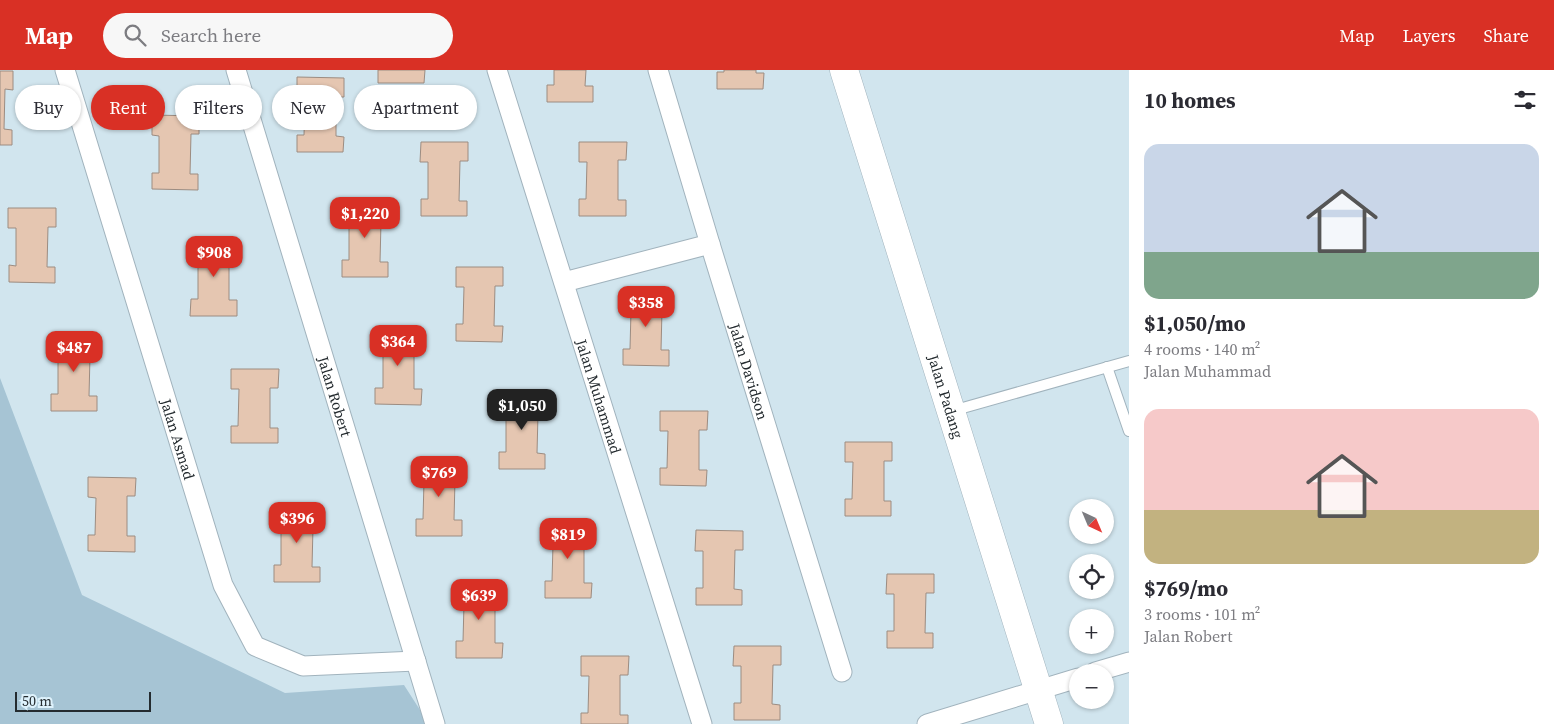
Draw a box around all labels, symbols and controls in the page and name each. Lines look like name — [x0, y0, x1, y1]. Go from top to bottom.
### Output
search box — [103, 13, 453, 58]
text: Map — [25, 19, 73, 52]
icon: search — [121, 21, 149, 49]
text: Search here — [161, 22, 261, 48]
text: Map — [1339, 23, 1374, 48]
text: Layers — [1402, 23, 1455, 48]
text: Share — [1483, 23, 1529, 48]
chip: Buy — [15, 85, 81, 130]
chip: Rent — [91, 85, 165, 130]
chip: Filters — [175, 85, 262, 130]
chip: New — [272, 85, 344, 130]
chip: Apartment — [354, 85, 477, 130]
text: 10 homes — [1144, 86, 1236, 115]
icon: filters — [1511, 86, 1539, 114]
icon: home — [1297, 176, 1387, 266]
pin: $1,220 — [324, 196, 406, 239]
text: $1,220 — [341, 202, 389, 224]
pin: $908 — [184, 236, 244, 278]
text: $908 — [197, 241, 231, 263]
pin: $358 — [616, 286, 676, 328]
text: $358 — [629, 291, 663, 313]
text: $1,050/mo — [1144, 309, 1246, 338]
street label: Jalan Davidson — [724, 320, 774, 422]
pin: $364 — [368, 324, 428, 367]
pin: $487 — [44, 330, 104, 373]
text: $364 — [381, 330, 415, 352]
street label: Jalan Muhammad — [571, 335, 627, 457]
text: $487 — [57, 336, 91, 358]
text: 4 rooms · 140 m² — [1144, 338, 1260, 360]
street label: Jalan Padang — [923, 351, 969, 441]
street label: Jalan Robert — [313, 353, 357, 439]
text: Jalan Muhammad — [1144, 360, 1271, 382]
pin: $1,050 — [481, 388, 563, 431]
text: $1,050 — [498, 394, 546, 416]
street label: Jalan Asmad — [156, 395, 201, 482]
icon: home — [1297, 441, 1387, 531]
pin: $769 — [409, 456, 469, 498]
text: $769 — [422, 461, 456, 483]
north arrow — [1069, 499, 1114, 544]
map controls — [1069, 499, 1114, 709]
pin: $396 — [267, 502, 327, 544]
text: $396 — [280, 507, 314, 529]
pin: $819 — [538, 518, 598, 560]
text: $819 — [551, 523, 585, 545]
button: locate — [1069, 554, 1114, 599]
text: $769/mo — [1144, 574, 1228, 603]
pin: $639 — [449, 578, 509, 621]
text: $639 — [462, 584, 496, 606]
text: 3 rooms · 101 m² — [1144, 603, 1260, 625]
button: + — [1069, 609, 1114, 654]
text: Jalan Robert — [1144, 625, 1232, 647]
button: − — [1069, 664, 1114, 709]
scale bar — [15, 689, 151, 712]
text: 50 m — [22, 691, 52, 711]

